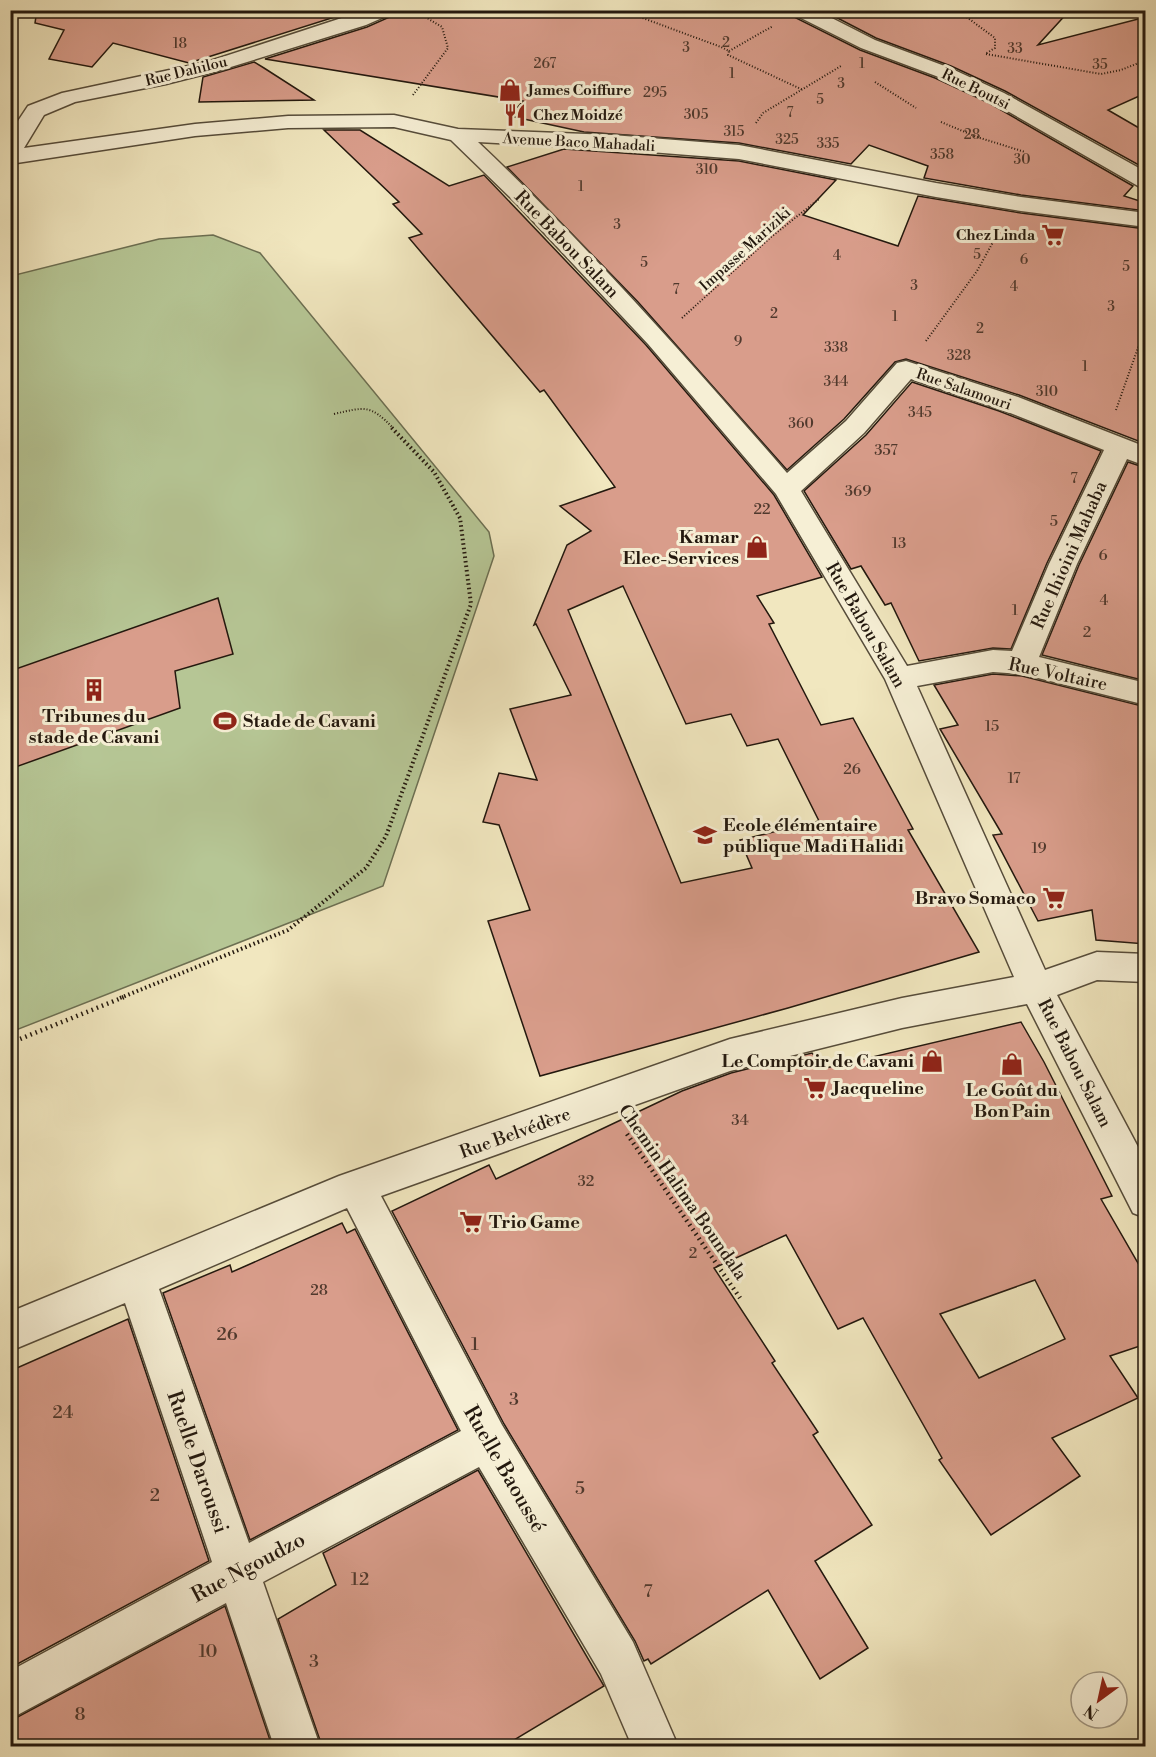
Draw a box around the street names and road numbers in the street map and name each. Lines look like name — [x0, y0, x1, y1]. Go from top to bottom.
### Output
street label: Rue Dahilou — [143, 52, 230, 91]
street label: Rue Boutsi — [938, 65, 1013, 114]
street label: Avenue Baco Mahadali — [501, 129, 656, 156]
street label: Rue Babou Salam — [509, 186, 624, 303]
street label: Impasse Mariziki — [696, 203, 795, 295]
street label: Rue Salamouri — [914, 364, 1014, 415]
street label: Rue Ihioini Mahaba — [1026, 477, 1113, 633]
street label: Rue Babou Salam — [820, 558, 911, 692]
street label: Rue Voltaire — [1006, 653, 1110, 696]
street label: Rue Babou Salam — [1032, 995, 1117, 1132]
street label: Chemin Halima Boundala — [613, 1100, 753, 1285]
street label: Rue Belvédère — [456, 1103, 574, 1164]
street label: Ruelle Daroussi — [160, 1388, 234, 1537]
street label: Ruelle Baoussé — [457, 1401, 551, 1538]
street label: Rue Ngoudzo — [187, 1527, 310, 1609]

